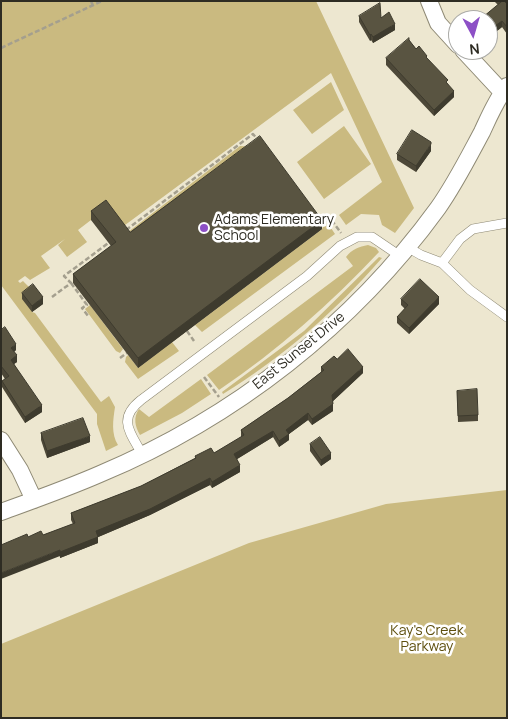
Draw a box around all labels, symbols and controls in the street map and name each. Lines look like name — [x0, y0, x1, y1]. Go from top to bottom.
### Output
north arrow — [448, 10, 498, 60]
text: N — [469, 39, 481, 59]
place label: Adams Elementary School — [214, 212, 334, 244]
marker: Adams Elementary School — [198, 222, 210, 234]
street label: East Sunset Drive — [250, 309, 348, 393]
park label: Kay's Creek Parkway — [390, 623, 464, 656]

